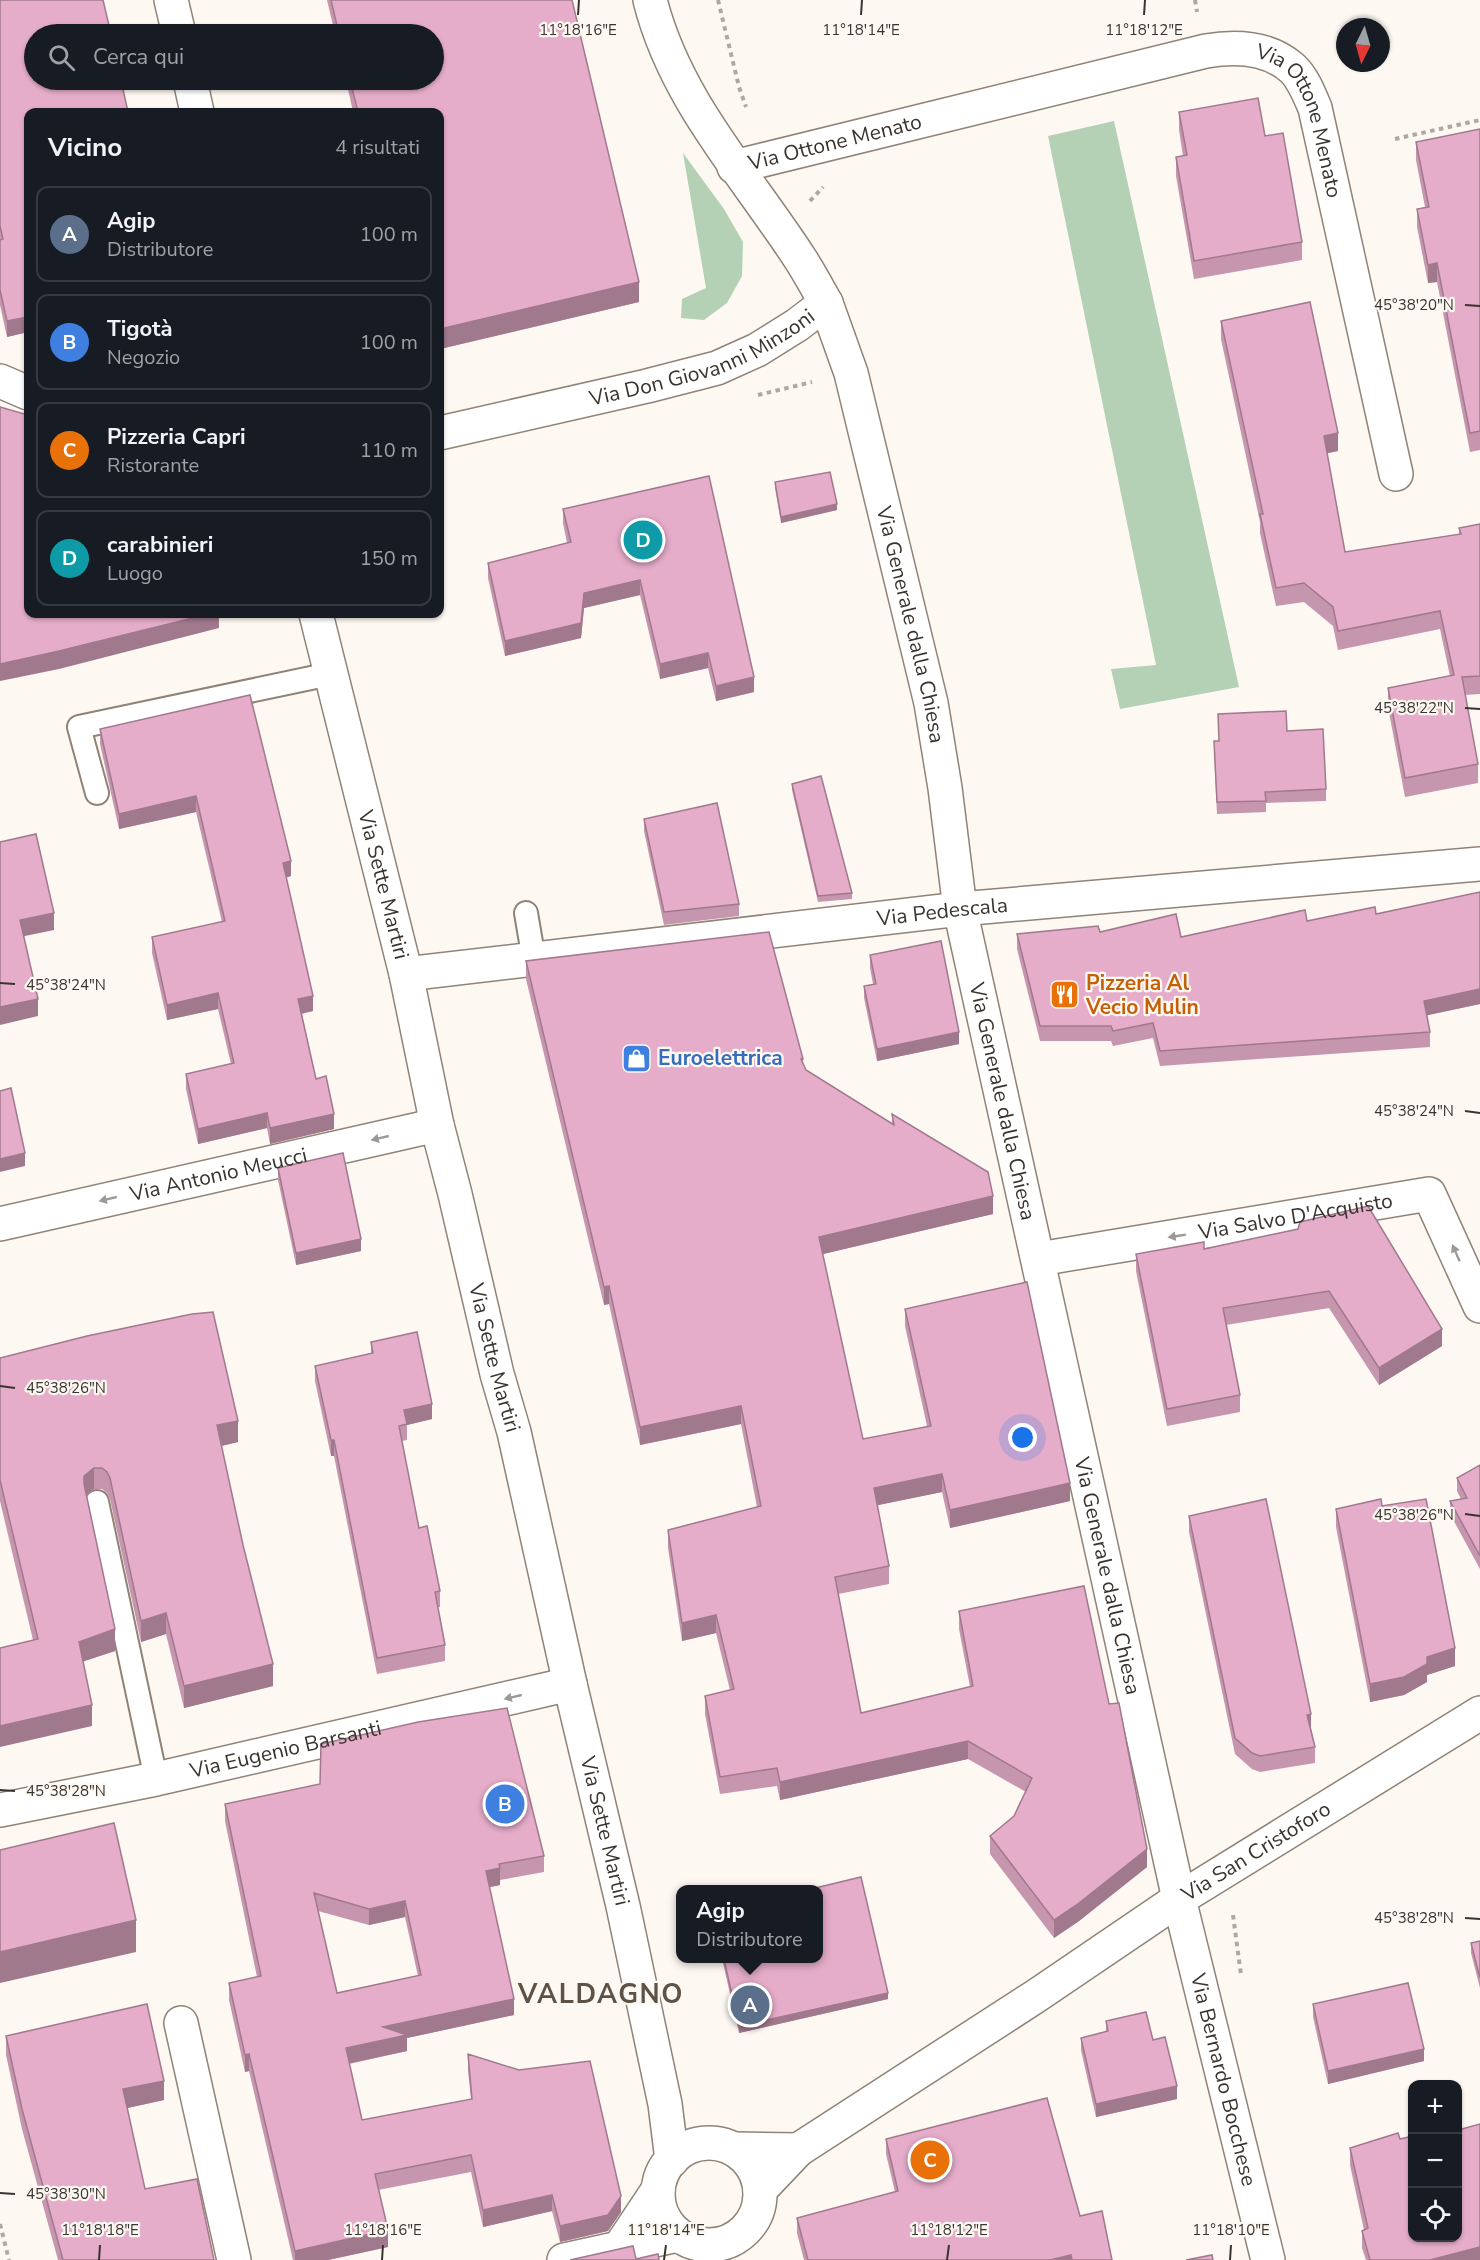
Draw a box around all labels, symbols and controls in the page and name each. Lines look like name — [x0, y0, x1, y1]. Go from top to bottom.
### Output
north arrow — [1336, 18, 1390, 72]
text: 11°18'16"E — [539, 20, 617, 40]
text: 11°18'14"E — [822, 20, 900, 40]
text: 11°18'12"E — [1105, 20, 1183, 40]
search box — [24, 24, 444, 90]
street label: Via Ottone Menato — [1252, 37, 1348, 201]
icon: search — [45, 41, 78, 74]
text: Cerca qui — [93, 42, 184, 72]
street label: Via Ottone Menato — [744, 107, 925, 177]
text: Vicino — [48, 130, 122, 165]
text: 4 risultati — [335, 134, 420, 161]
text: Agip — [107, 206, 155, 236]
text: A — [62, 221, 77, 248]
text: 100 m — [360, 221, 418, 248]
text: Distributore — [107, 236, 213, 263]
text: 45°38'20"N — [1374, 295, 1454, 315]
street label: Via Don Giovanni Minzoni — [586, 302, 820, 413]
text: Tigotà — [107, 314, 173, 344]
text: B — [63, 329, 76, 356]
text: 100 m — [360, 329, 418, 356]
text: Negozio — [107, 344, 180, 371]
text: Pizzeria Capri — [107, 422, 246, 452]
text: C — [63, 437, 76, 464]
text: 110 m — [360, 437, 418, 464]
text: Ristorante — [107, 452, 199, 479]
street label: Via Generale dalla Chiesa — [870, 502, 951, 745]
pin: D — [624, 518, 662, 562]
text: carabinieri — [107, 530, 213, 560]
text: D — [62, 545, 77, 572]
text: 150 m — [360, 545, 418, 572]
text: Luogo — [107, 560, 163, 587]
text: 45°38'22"N — [1374, 698, 1454, 718]
street label: Via Sette Martiri — [351, 806, 416, 962]
street label: Via Pedescala — [874, 891, 1009, 933]
place label: Pizzeria Al Vecio Mulin — [1085, 969, 1199, 1021]
text: 45°38'24"N — [26, 975, 106, 995]
street label: Via Generale dalla Chiesa — [962, 979, 1042, 1223]
restaurant icon: Pizzeria Al Vecio Mulin — [1049, 979, 1081, 1011]
shop icon: Euroelettrica — [621, 1042, 653, 1074]
place label: Euroelettrica — [658, 1044, 783, 1072]
text: 45°38'24"N — [1374, 1101, 1454, 1121]
one-way arrow — [370, 1134, 389, 1143]
street label: Via Antonio Meucci — [126, 1141, 310, 1208]
street label: Via Salvo D'Acquisto — [1195, 1186, 1395, 1246]
one-way arrow — [98, 1195, 117, 1205]
one-way arrow — [1167, 1232, 1186, 1241]
one-way arrow — [1451, 1245, 1460, 1262]
street label: Via Sette Martiri — [462, 1280, 527, 1436]
text: 45°38'26"N — [26, 1378, 106, 1398]
your location — [1008, 1423, 1037, 1452]
street label: Via Generale dalla Chiesa — [1067, 1454, 1147, 1697]
text: 45°38'26"N — [1374, 1505, 1454, 1525]
one-way arrow — [503, 1693, 522, 1702]
street label: Via Eugenio Barsanti — [186, 1714, 384, 1785]
street label: Via Sette Martiri — [573, 1752, 636, 1908]
text: 45°38'28"N — [26, 1781, 106, 1801]
pin: B — [486, 1782, 524, 1826]
street label: Via San Cristoforo — [1175, 1795, 1336, 1909]
popup — [676, 1885, 823, 1963]
text: Agip — [696, 1896, 745, 1926]
text: 45°38'28"N — [1374, 1908, 1454, 1928]
text: Distributore — [696, 1926, 803, 1953]
street label: Via Bernardo Bocchese — [1184, 1969, 1263, 2189]
district label: VALDAGNO — [517, 1976, 684, 2013]
pin: A — [730, 1982, 770, 2028]
map controls — [1408, 2080, 1462, 2242]
button: + — [1408, 2080, 1462, 2134]
button: − — [1408, 2134, 1462, 2188]
pin: C — [910, 2138, 950, 2182]
text: 45°38'30"N — [26, 2184, 106, 2204]
button: locate — [1408, 2188, 1462, 2242]
text: 11°18'18"E — [61, 2220, 139, 2240]
text: 11°18'16"E — [344, 2220, 422, 2240]
text: 11°18'14"E — [627, 2220, 705, 2240]
text: 11°18'12"E — [910, 2220, 988, 2240]
text: 11°18'10"E — [1192, 2220, 1270, 2240]

